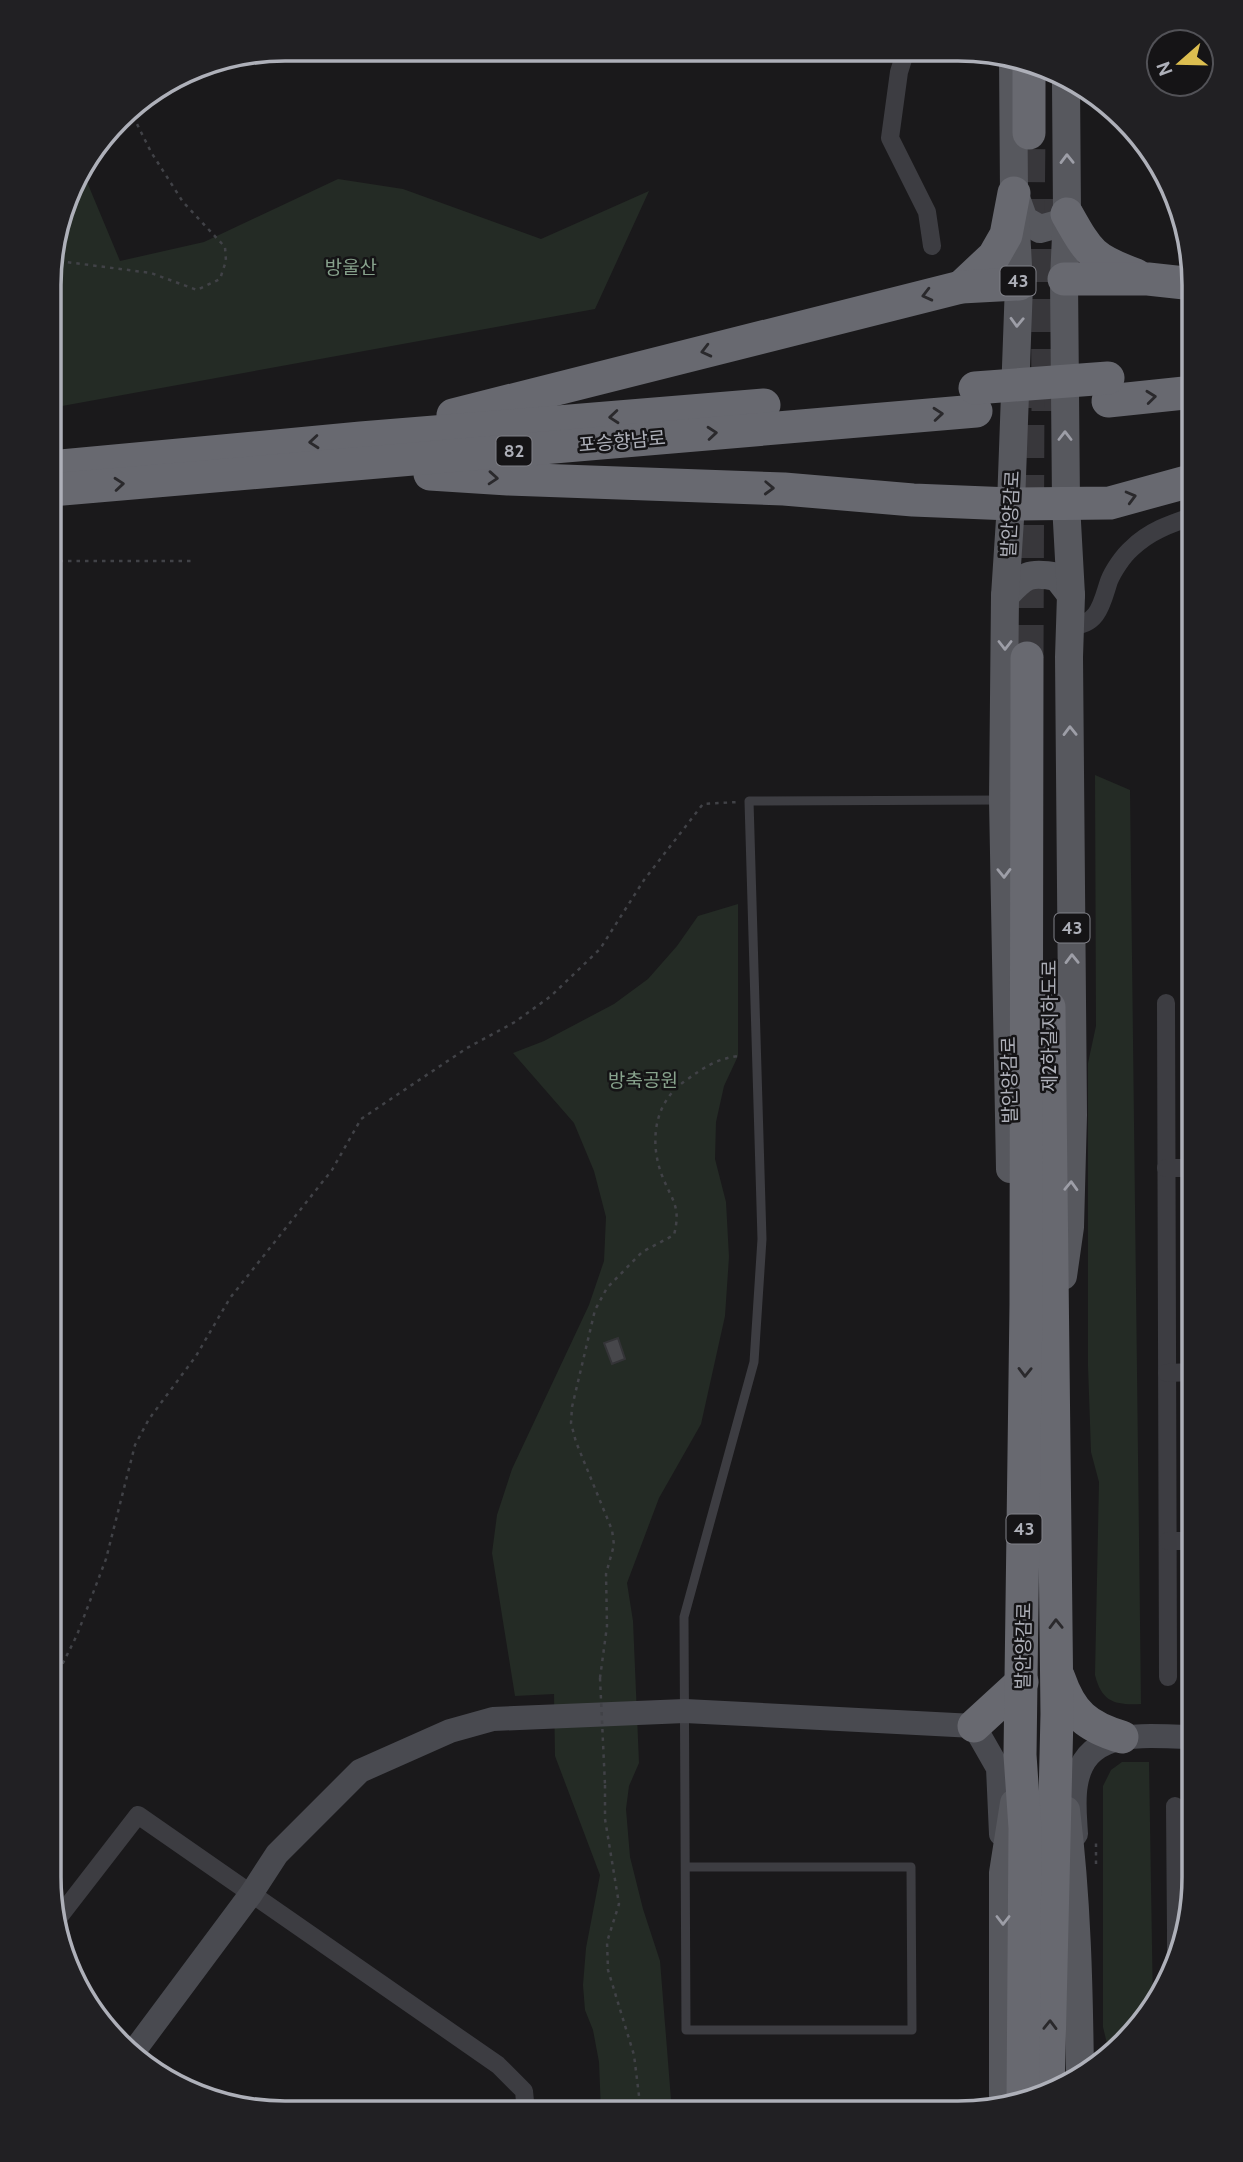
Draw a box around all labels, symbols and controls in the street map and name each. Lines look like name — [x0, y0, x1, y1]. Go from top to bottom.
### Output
north arrow — [1145, 28, 1215, 98]
text: N — [1151, 58, 1178, 79]
one-way arrow — [1059, 154, 1074, 165]
park label: 방울산 — [325, 256, 377, 279]
road number: 43 — [1000, 267, 1036, 296]
one-way arrow — [921, 287, 933, 301]
one-way arrow — [1010, 317, 1025, 328]
one-way arrow — [700, 343, 712, 357]
one-way arrow — [1146, 390, 1157, 405]
one-way arrow — [933, 407, 944, 422]
one-way arrow — [608, 410, 619, 425]
street label: 포승향남로 — [578, 426, 667, 457]
one-way arrow — [706, 426, 717, 441]
one-way arrow — [1057, 430, 1073, 441]
one-way arrow — [308, 435, 320, 450]
road number: 82 — [496, 436, 532, 466]
street label: 발안양감로 — [997, 470, 1024, 558]
one-way arrow — [488, 471, 499, 486]
one-way arrow — [114, 477, 125, 492]
one-way arrow — [764, 481, 775, 496]
one-way arrow — [1124, 491, 1136, 505]
one-way arrow — [997, 641, 1013, 651]
one-way arrow — [1062, 726, 1078, 736]
one-way arrow — [996, 868, 1012, 879]
road number: 43 — [1054, 914, 1090, 943]
one-way arrow — [1064, 953, 1080, 964]
street label: 제2하길지하도로 — [1038, 960, 1061, 1092]
street label: 발안양감로 — [997, 1036, 1022, 1124]
park label: 방축공원 — [608, 1069, 678, 1092]
one-way arrow — [1064, 1181, 1079, 1192]
one-way arrow — [1017, 1367, 1033, 1378]
road number: 43 — [1006, 1514, 1042, 1544]
street label: 발안양감로 — [1011, 1602, 1036, 1690]
one-way arrow — [1049, 1618, 1064, 1629]
one-way arrow — [995, 1915, 1011, 1926]
one-way arrow — [1042, 2019, 1057, 2030]

